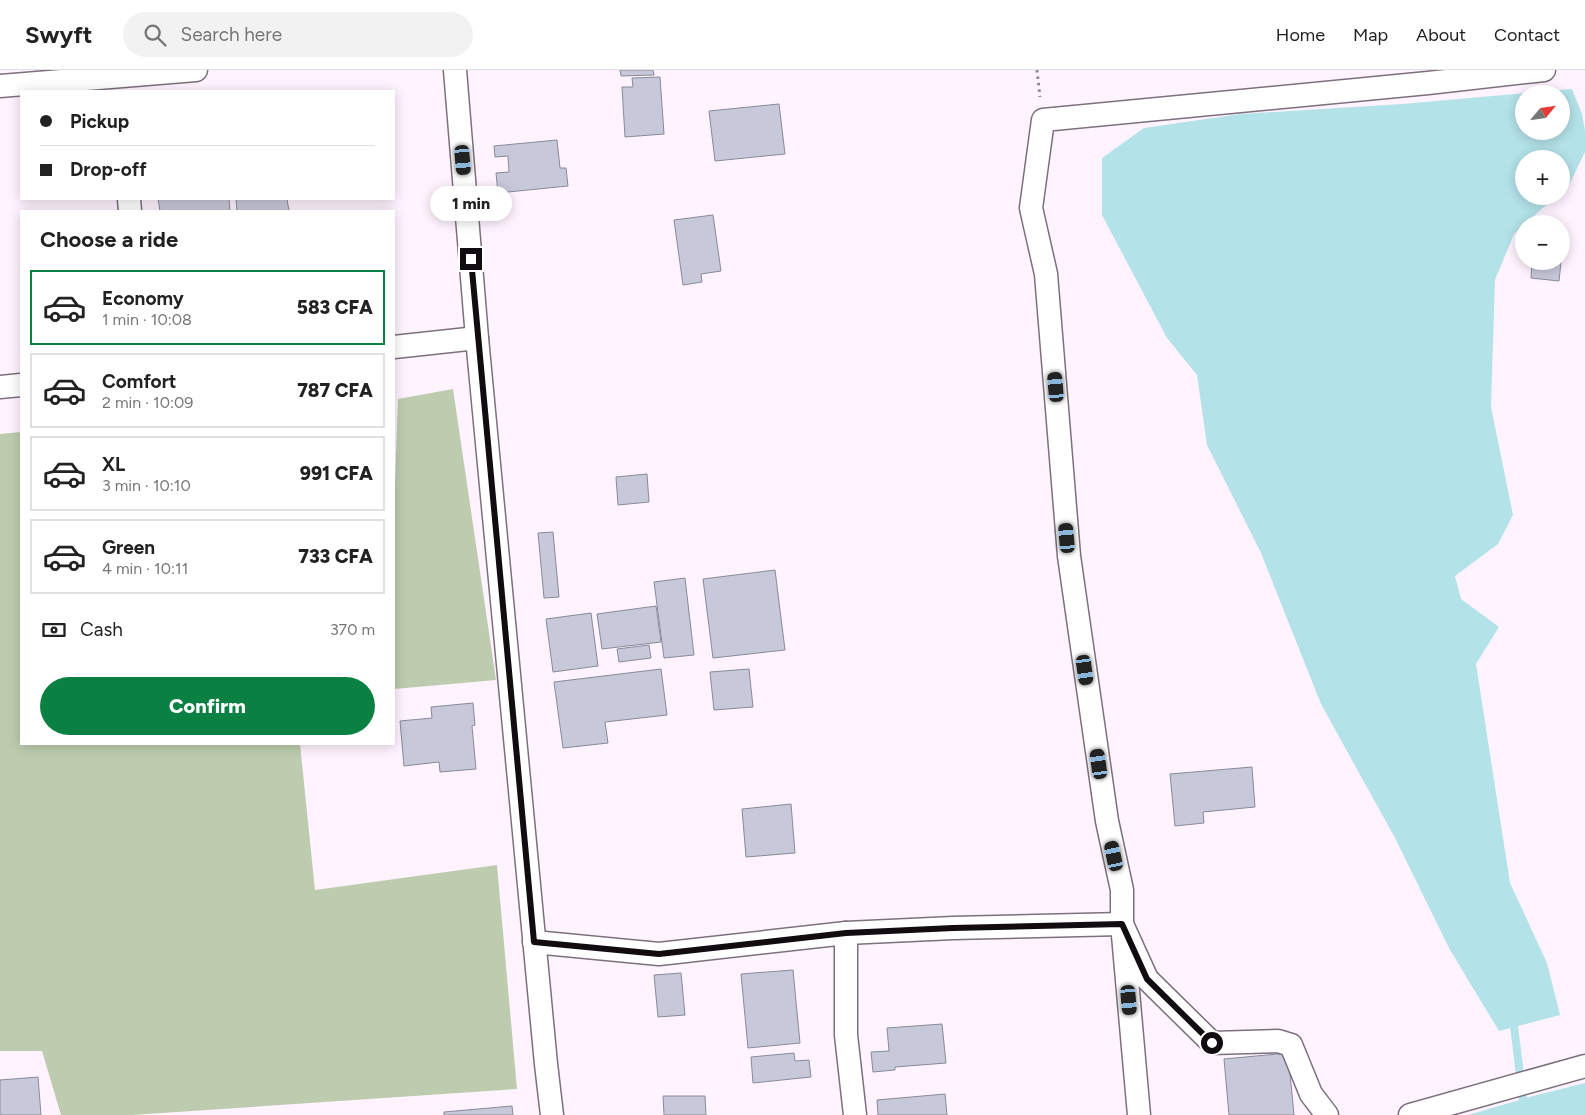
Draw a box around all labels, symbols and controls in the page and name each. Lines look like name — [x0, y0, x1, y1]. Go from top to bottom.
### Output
search box — [123, 12, 473, 57]
text: Swyft — [25, 20, 93, 49]
icon: search — [141, 21, 169, 49]
text: Search here — [181, 23, 282, 46]
text: Home — [1276, 24, 1325, 46]
text: Map — [1353, 24, 1388, 46]
text: About — [1416, 24, 1466, 46]
text: Contact — [1494, 24, 1560, 46]
north arrow — [1515, 85, 1570, 140]
map controls — [1515, 85, 1570, 270]
text: Pickup — [70, 110, 129, 133]
car — [454, 144, 471, 176]
button: + — [1515, 150, 1570, 205]
text: Drop-off — [70, 158, 147, 181]
callout: 1 min — [430, 186, 512, 222]
text: 1 min — [452, 194, 490, 213]
button: − — [1515, 215, 1570, 270]
text: Choose a ride — [40, 226, 178, 253]
route end — [460, 248, 482, 270]
icon: car — [42, 285, 87, 330]
text: Economy — [102, 287, 184, 310]
text: 583 CFA — [297, 296, 373, 319]
text: 1 min · 10:08 — [102, 310, 192, 329]
icon: car — [42, 368, 87, 413]
text: Comfort — [102, 370, 177, 393]
car — [1047, 371, 1064, 403]
text: 787 CFA — [297, 379, 373, 402]
text: 2 min · 10:09 — [102, 393, 193, 412]
icon: car — [42, 451, 87, 496]
text: XL — [102, 453, 125, 476]
text: 991 CFA — [300, 462, 373, 485]
text: 3 min · 10:10 — [102, 476, 191, 495]
car — [1058, 522, 1075, 554]
icon: car — [42, 534, 87, 579]
text: Green — [102, 536, 155, 559]
text: 733 CFA — [298, 545, 373, 568]
text: 4 min · 10:11 — [102, 559, 188, 578]
icon: cash — [40, 616, 68, 644]
text: Cash — [80, 618, 123, 641]
text: 370 m — [330, 620, 375, 639]
car — [1075, 654, 1094, 686]
button: Confirm — [40, 677, 375, 735]
car — [1089, 748, 1108, 780]
car — [1103, 840, 1124, 872]
car — [1120, 984, 1137, 1016]
route start — [1201, 1032, 1223, 1054]

